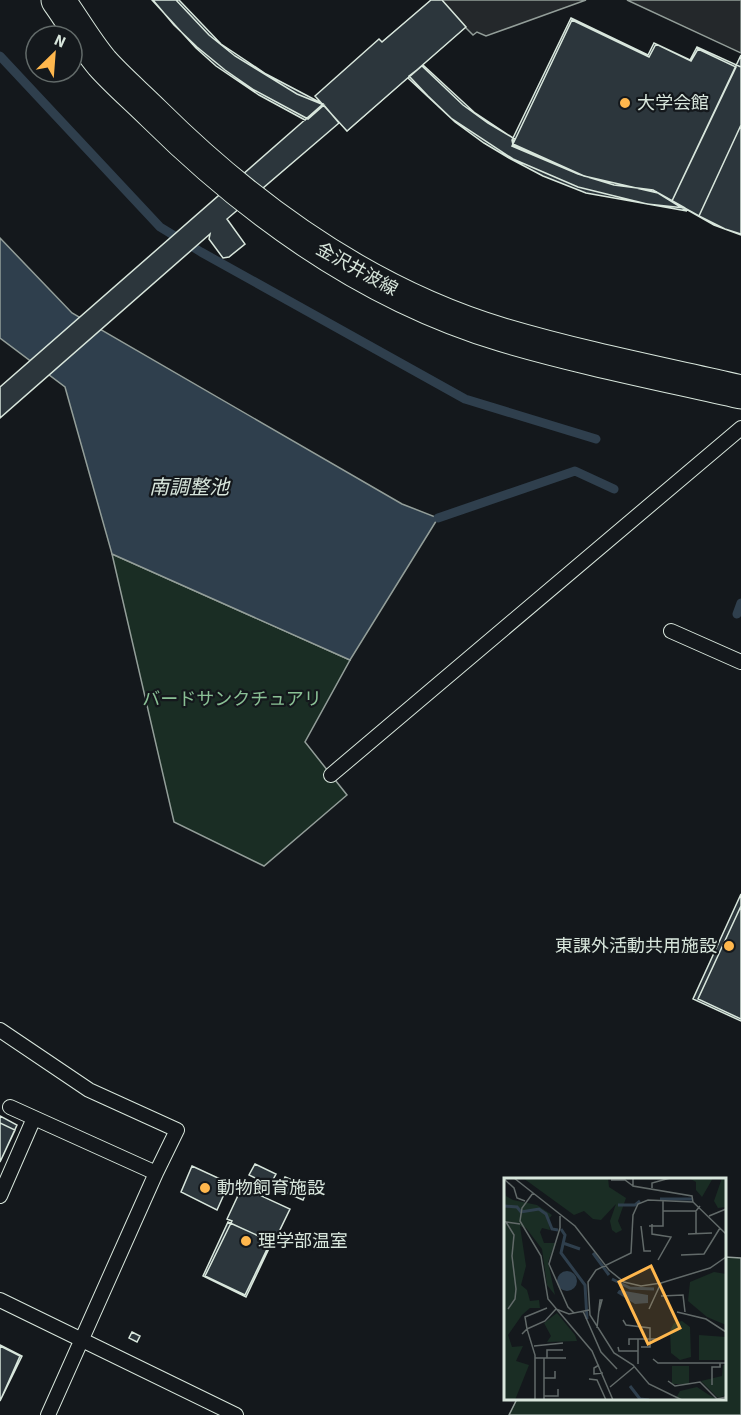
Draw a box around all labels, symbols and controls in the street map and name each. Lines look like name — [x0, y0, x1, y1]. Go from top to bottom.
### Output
north arrow — [24, 24, 84, 84]
text: N — [50, 29, 69, 54]
place label: 大学会館 — [637, 91, 709, 116]
marker: 大学会館 — [618, 96, 632, 110]
street label: 金沢井波線 — [311, 237, 402, 302]
water label: 南調整池 — [149, 474, 231, 502]
park label: バードサンクチュアリ — [142, 687, 322, 712]
place label: 東課外活動共用施設 — [555, 934, 717, 959]
marker: 東課外活動共用施設 — [722, 939, 736, 953]
place label: 動物飼育施設 — [217, 1176, 325, 1201]
inset map — [504, 1178, 726, 1400]
marker: 動物飼育施設 — [198, 1181, 212, 1195]
place label: 理学部温室 — [258, 1229, 348, 1254]
marker: 理学部温室 — [239, 1234, 253, 1248]

